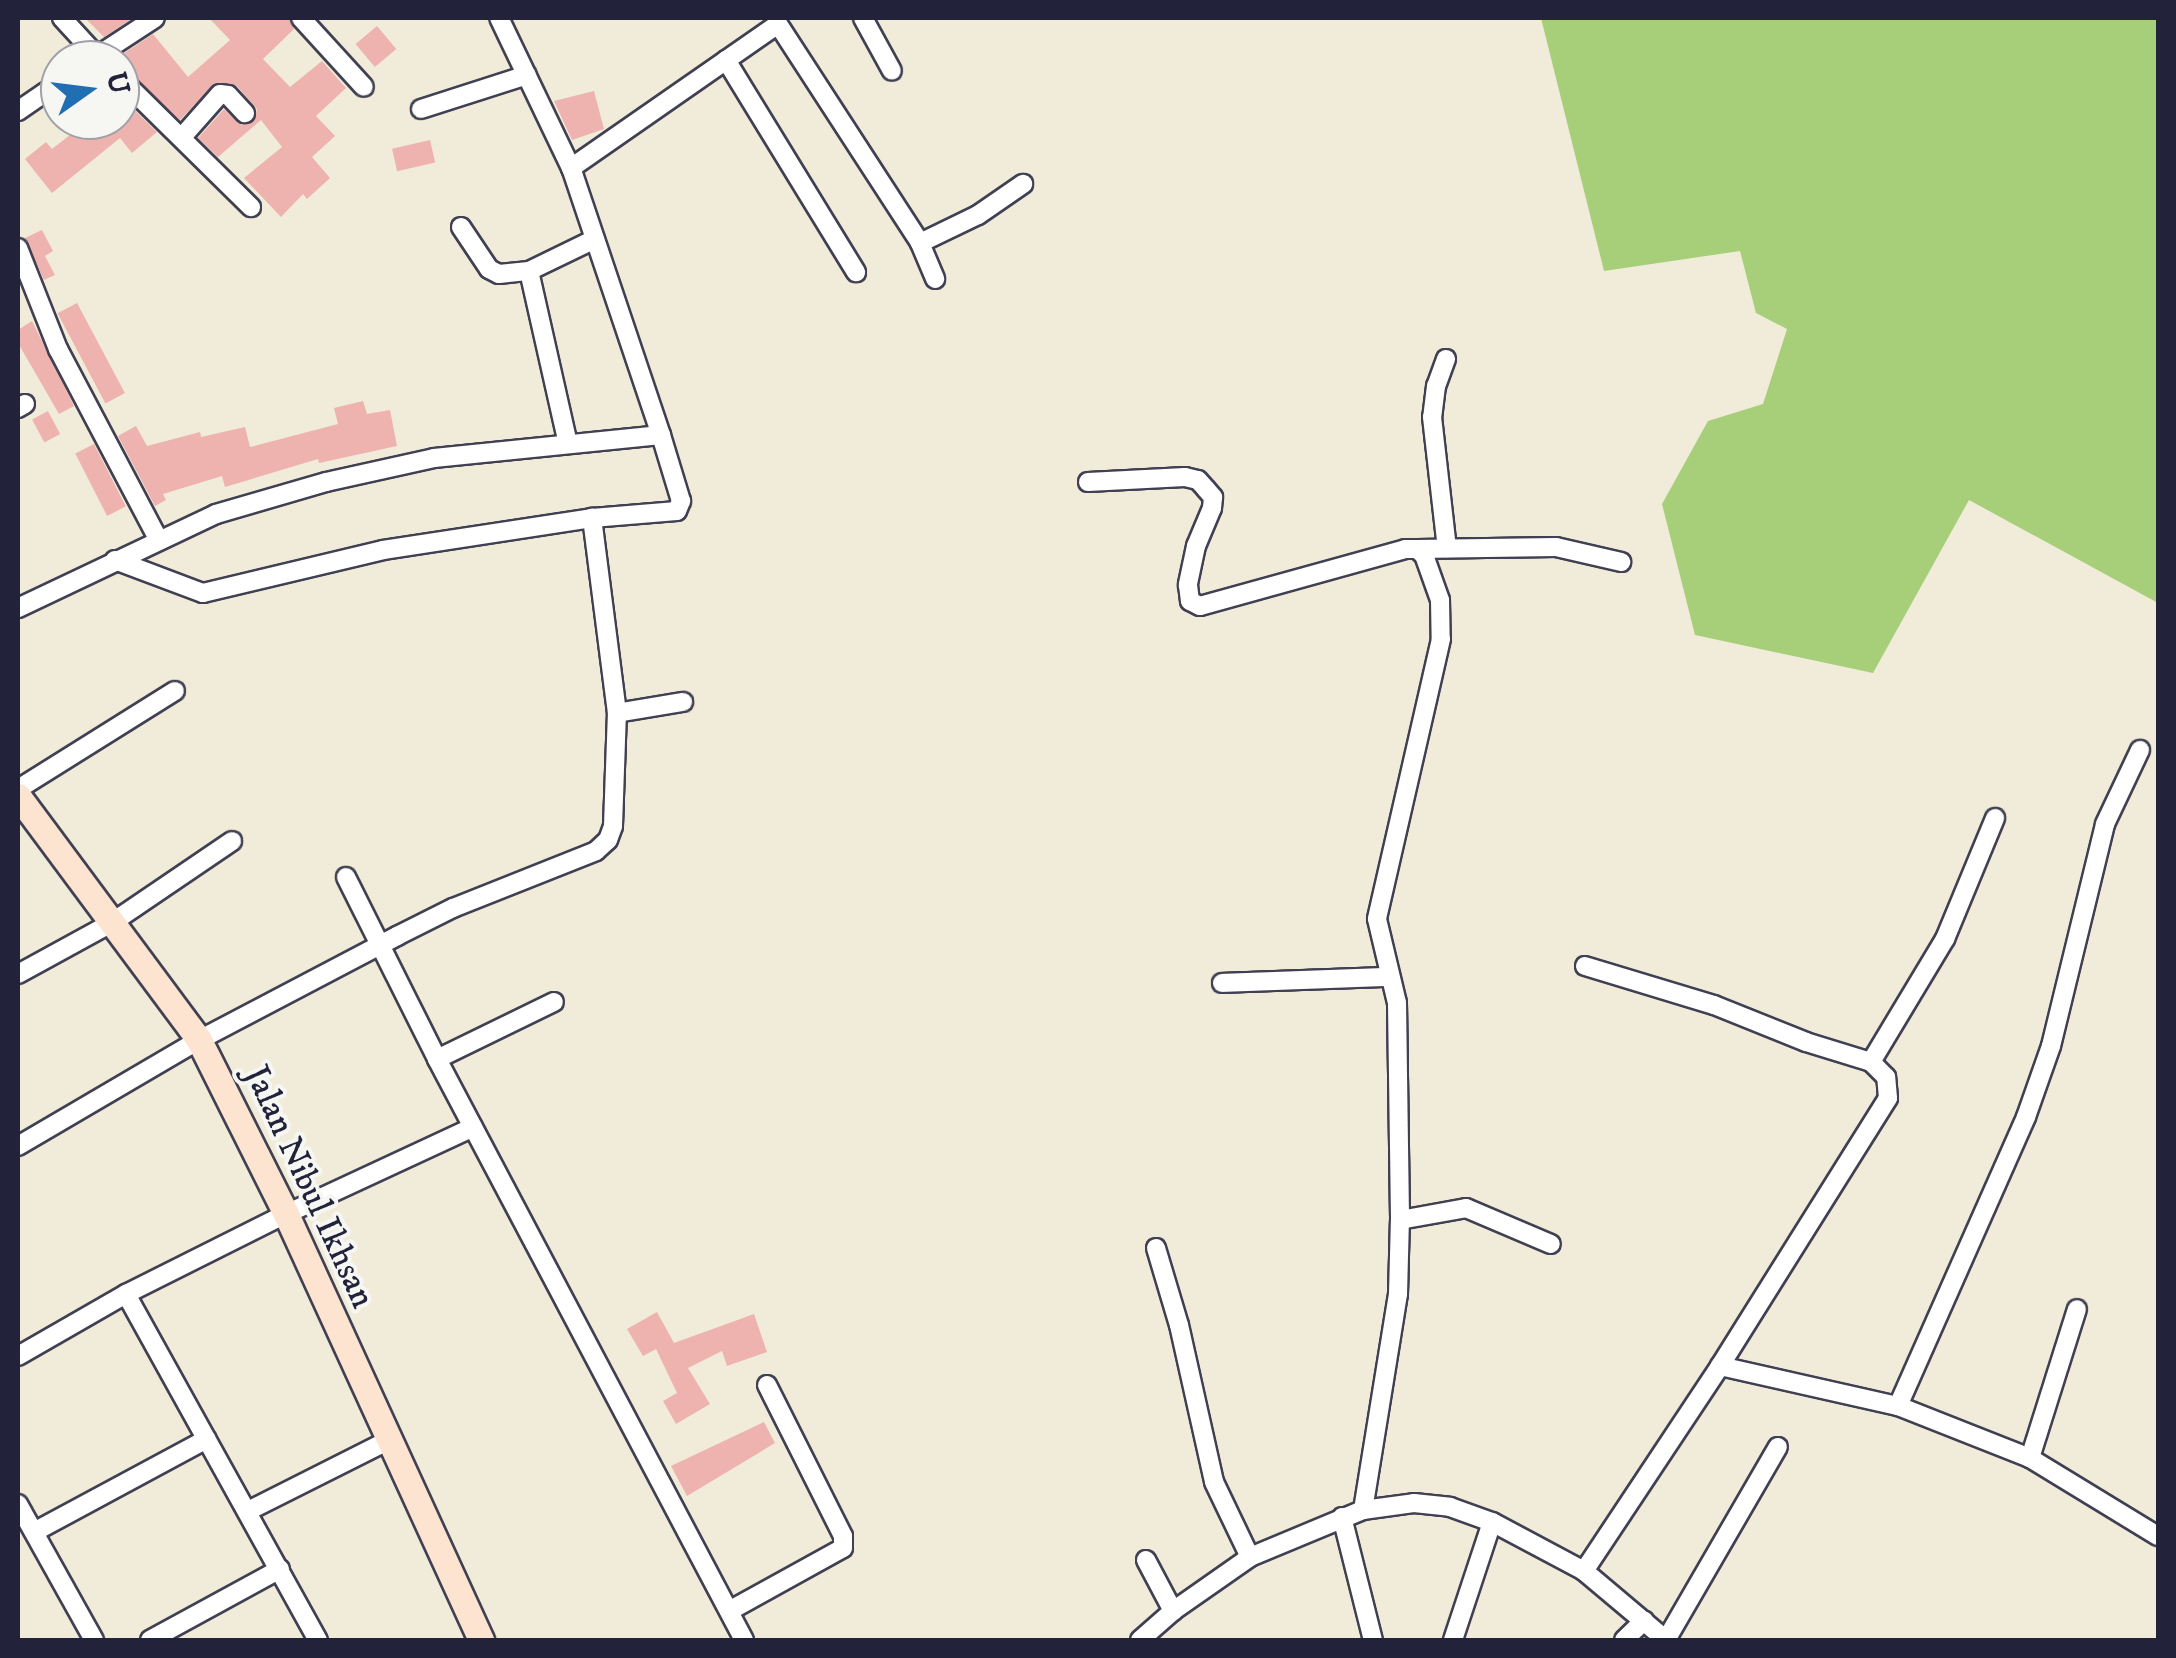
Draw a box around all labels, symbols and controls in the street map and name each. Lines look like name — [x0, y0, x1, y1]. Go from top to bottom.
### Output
north arrow — [40, 40, 140, 140]
text: U — [98, 68, 137, 98]
street label: Jalan Nibul Ikhsan — [235, 1059, 383, 1315]

